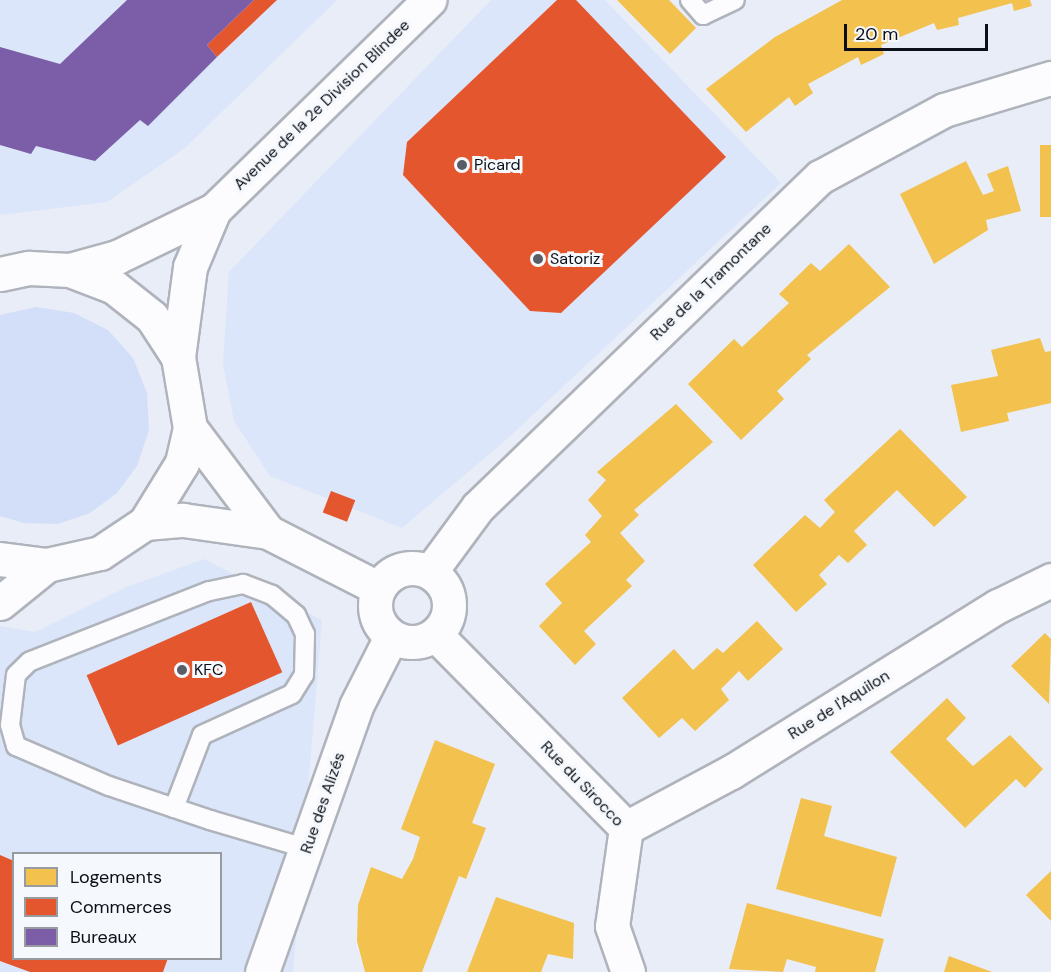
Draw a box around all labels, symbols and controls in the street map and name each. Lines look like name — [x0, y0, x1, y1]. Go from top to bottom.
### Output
scale bar — [847, 12, 991, 50]
street label: Avenue de la 2e Division Blindee — [230, 16, 414, 194]
text: 20 m — [855, 22, 898, 46]
place label: Picard — [474, 155, 521, 175]
marker: Picard — [455, 158, 469, 172]
street label: Rue de la Tramontane — [647, 219, 775, 345]
place label: Satoriz — [550, 249, 600, 269]
marker: Satoriz — [531, 252, 545, 266]
place label: KFC — [194, 660, 223, 680]
marker: KFC — [175, 663, 189, 677]
street label: Rue de l'Aquilon — [785, 666, 893, 744]
street label: Rue du Sirocco — [536, 737, 628, 831]
street label: Rue des Alizés — [297, 750, 349, 856]
legend — [12, 852, 222, 960]
text: Logements — [70, 865, 162, 889]
text: Commerces — [70, 895, 172, 919]
text: Bureaux — [70, 925, 137, 949]

